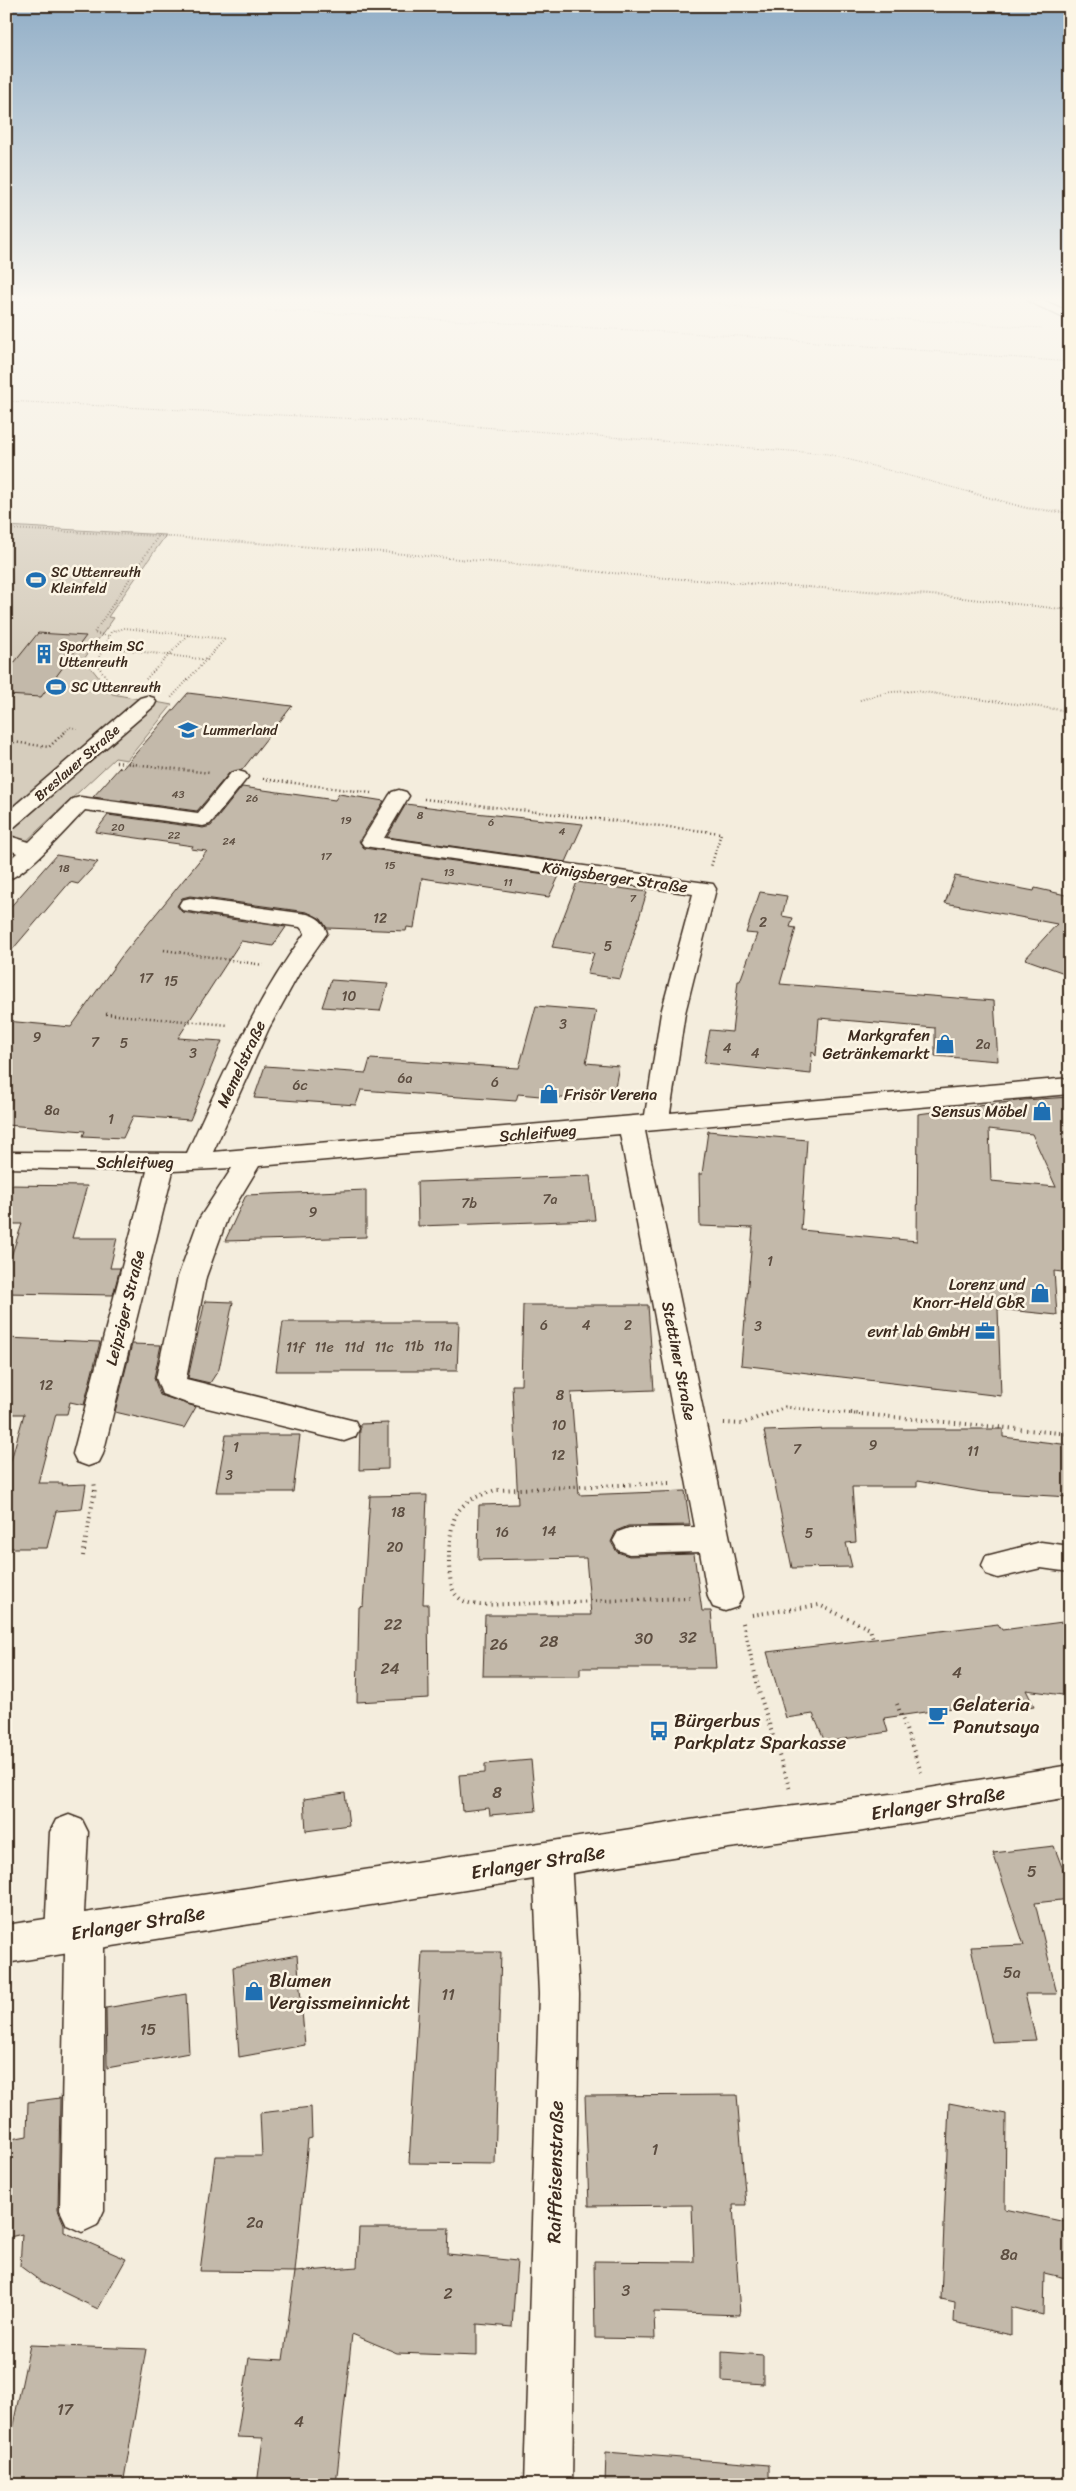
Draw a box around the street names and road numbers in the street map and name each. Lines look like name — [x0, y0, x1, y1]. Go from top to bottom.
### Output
street label: Breslauer Straße — [28, 718, 126, 808]
street label: Königsberger Straße — [540, 852, 690, 902]
street label: Memelstraße — [208, 1015, 274, 1113]
street label: Schleifweg — [498, 1115, 578, 1151]
street label: Schleifweg — [96, 1148, 174, 1177]
street label: Leipziger Straße — [97, 1247, 153, 1369]
street label: Stettiner Straße — [653, 1299, 705, 1423]
street label: Erlanger Straße — [869, 1776, 1008, 1830]
street label: Erlanger Straße — [469, 1835, 608, 1889]
street label: Erlanger Straße — [69, 1896, 208, 1950]
street label: Raiffeisenstraße — [537, 2100, 573, 2244]

